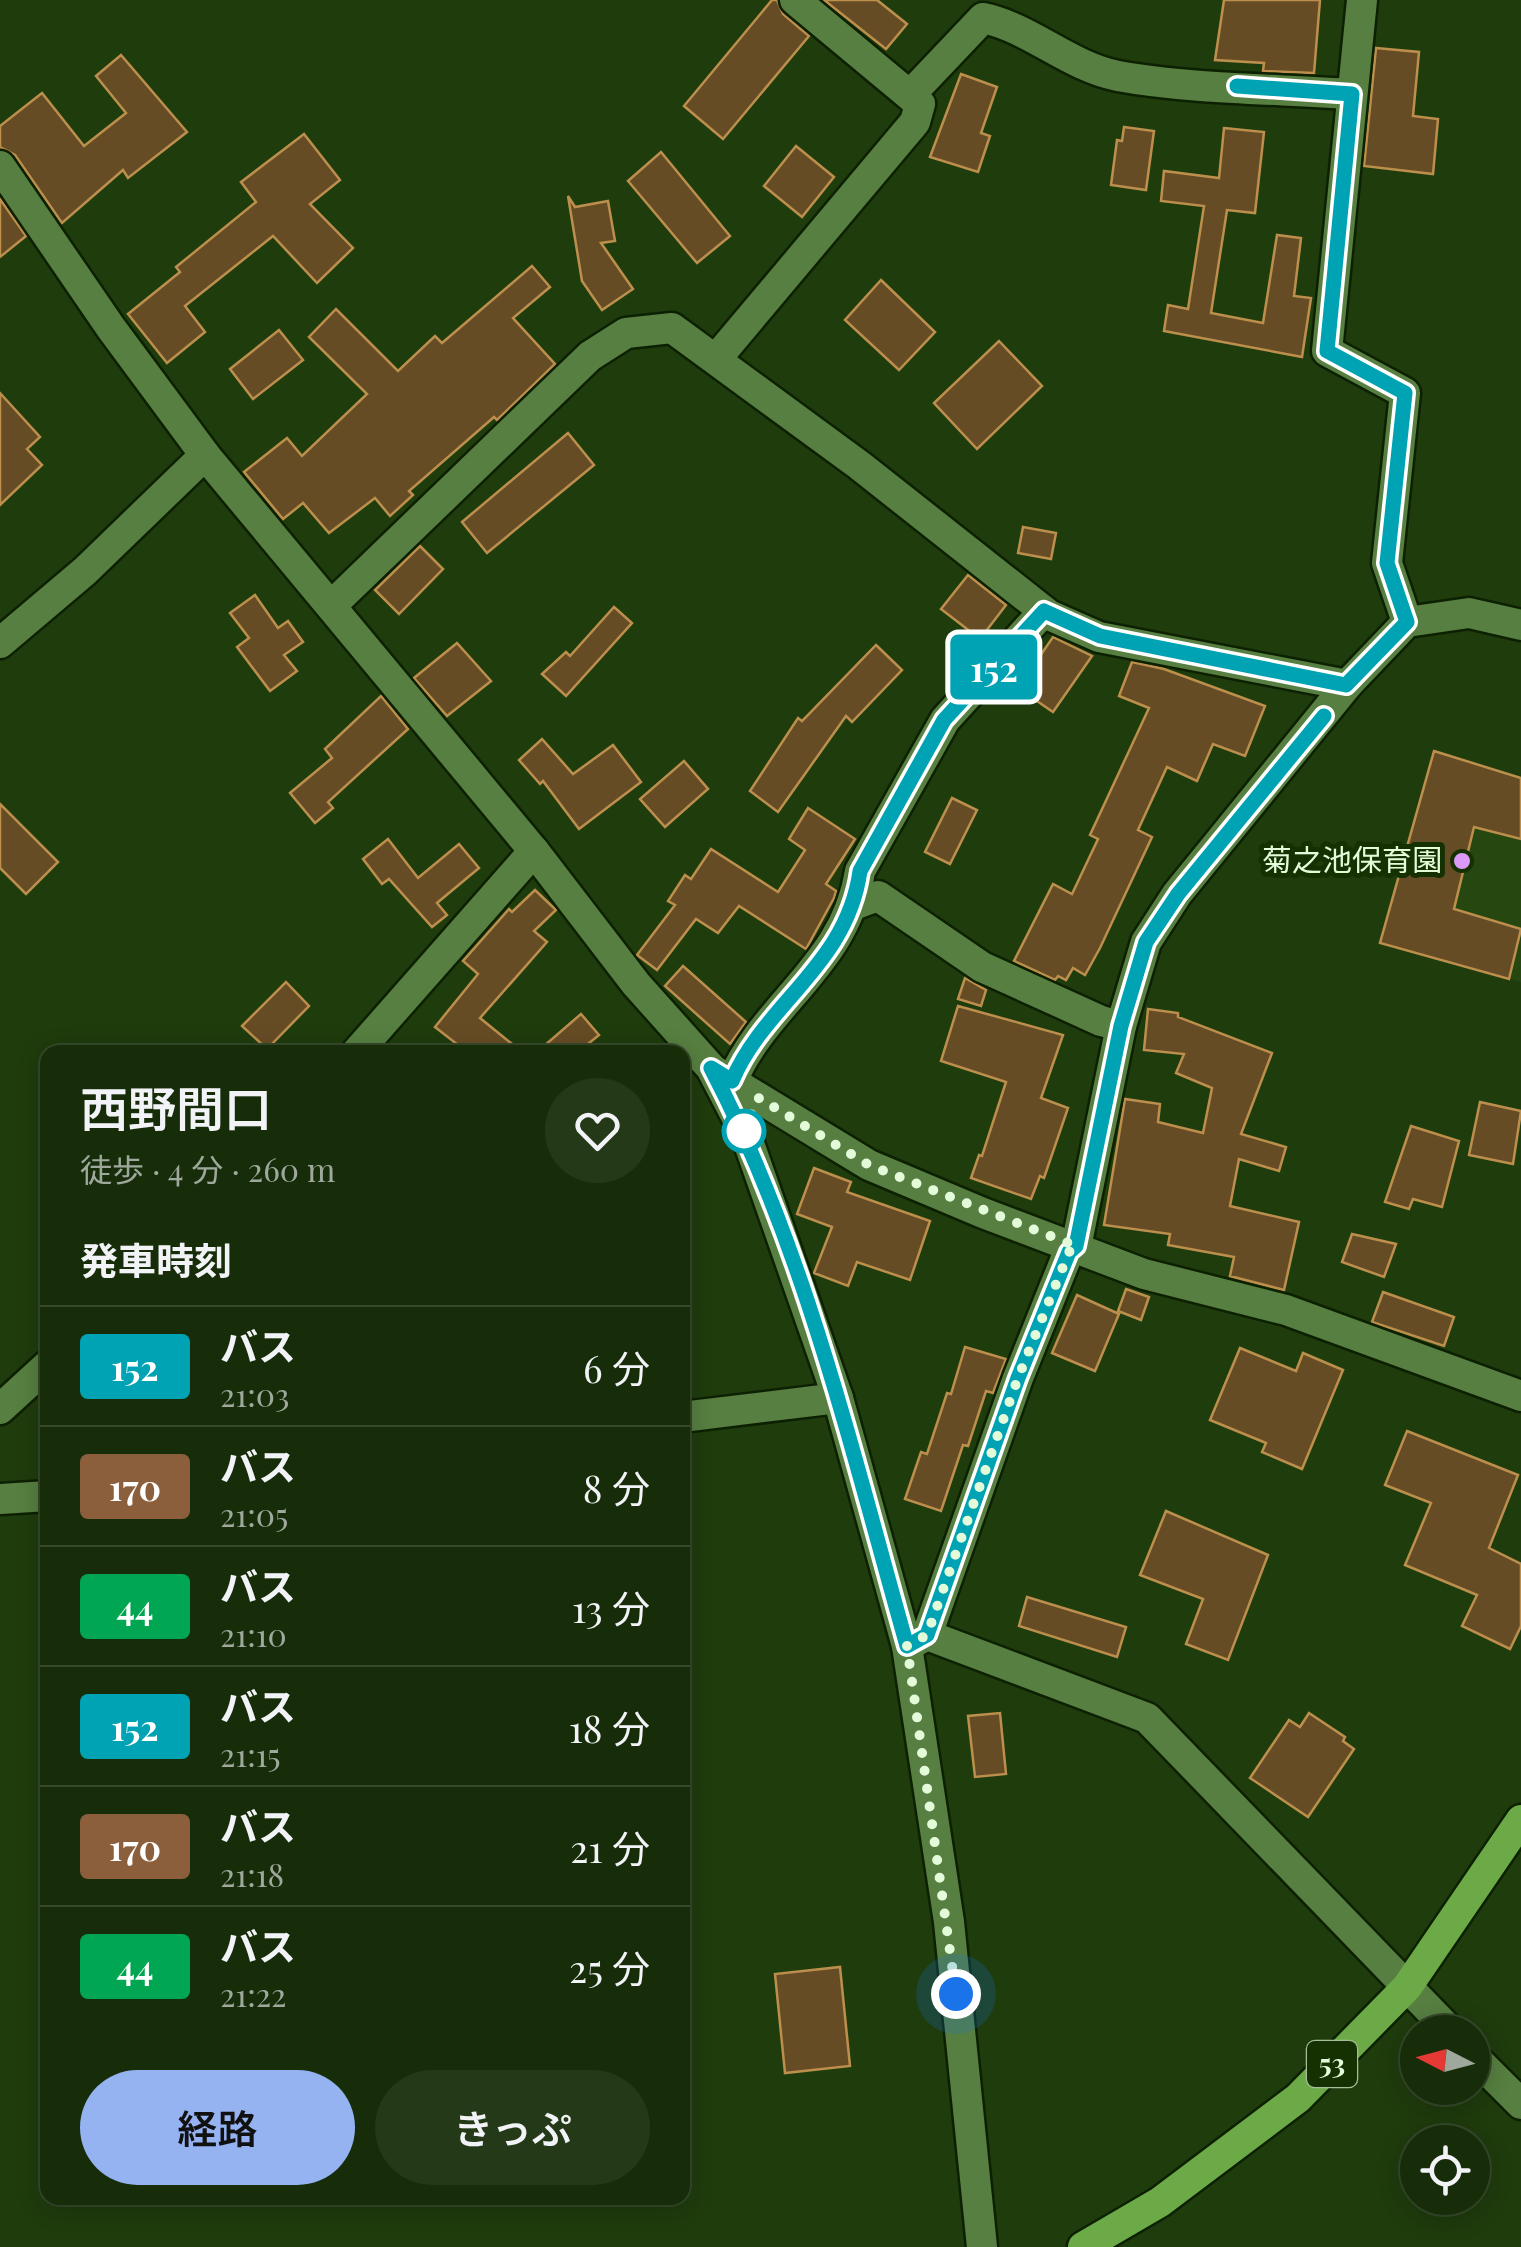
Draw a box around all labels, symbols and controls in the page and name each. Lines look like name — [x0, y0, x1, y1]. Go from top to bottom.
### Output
line badge: 152 — [936, 634, 1052, 700]
text: 152 — [970, 644, 1018, 691]
place label: 菊之池保育園 — [1262, 839, 1442, 879]
marker: 菊之池保育園 — [1451, 850, 1473, 872]
text: 西野間口 — [80, 1075, 272, 1139]
button: heart — [545, 1078, 650, 1183]
unlabelled marker — [723, 1110, 765, 1152]
text: 徒歩 · 4 分 · 260 m — [80, 1147, 335, 1190]
text: 発車時刻 — [80, 1234, 232, 1285]
text: バス — [220, 1320, 296, 1371]
text: 6 分 — [583, 1342, 650, 1393]
text: 152 — [111, 1343, 159, 1390]
text: 21:03 — [220, 1372, 289, 1415]
text: バス — [220, 1440, 296, 1491]
text: 8 分 — [583, 1462, 650, 1513]
text: 170 — [109, 1463, 161, 1510]
text: 21:05 — [220, 1492, 288, 1535]
text: バス — [220, 1560, 296, 1611]
text: 13 分 — [572, 1582, 650, 1633]
text: 44 — [117, 1583, 153, 1630]
text: 21:10 — [220, 1612, 287, 1655]
text: バス — [220, 1680, 296, 1731]
text: 18 分 — [569, 1702, 650, 1753]
text: 152 — [111, 1703, 159, 1750]
text: 21:15 — [220, 1732, 280, 1775]
text: バス — [220, 1800, 296, 1851]
text: 21 分 — [570, 1822, 650, 1873]
text: 170 — [109, 1823, 161, 1870]
text: 21:18 — [220, 1852, 284, 1895]
text: バス — [220, 1920, 296, 1971]
text: 25 分 — [569, 1942, 650, 1993]
text: 44 — [117, 1943, 153, 1990]
your location — [931, 1969, 981, 2019]
text: 21:22 — [220, 1972, 286, 2015]
north arrow — [1400, 2015, 1490, 2105]
map controls — [1400, 2015, 1490, 2215]
road number: 53 — [1307, 2041, 1357, 2087]
button: 経路 — [80, 2070, 355, 2185]
button: きっぷ — [375, 2070, 650, 2185]
button: locate — [1400, 2125, 1490, 2215]

